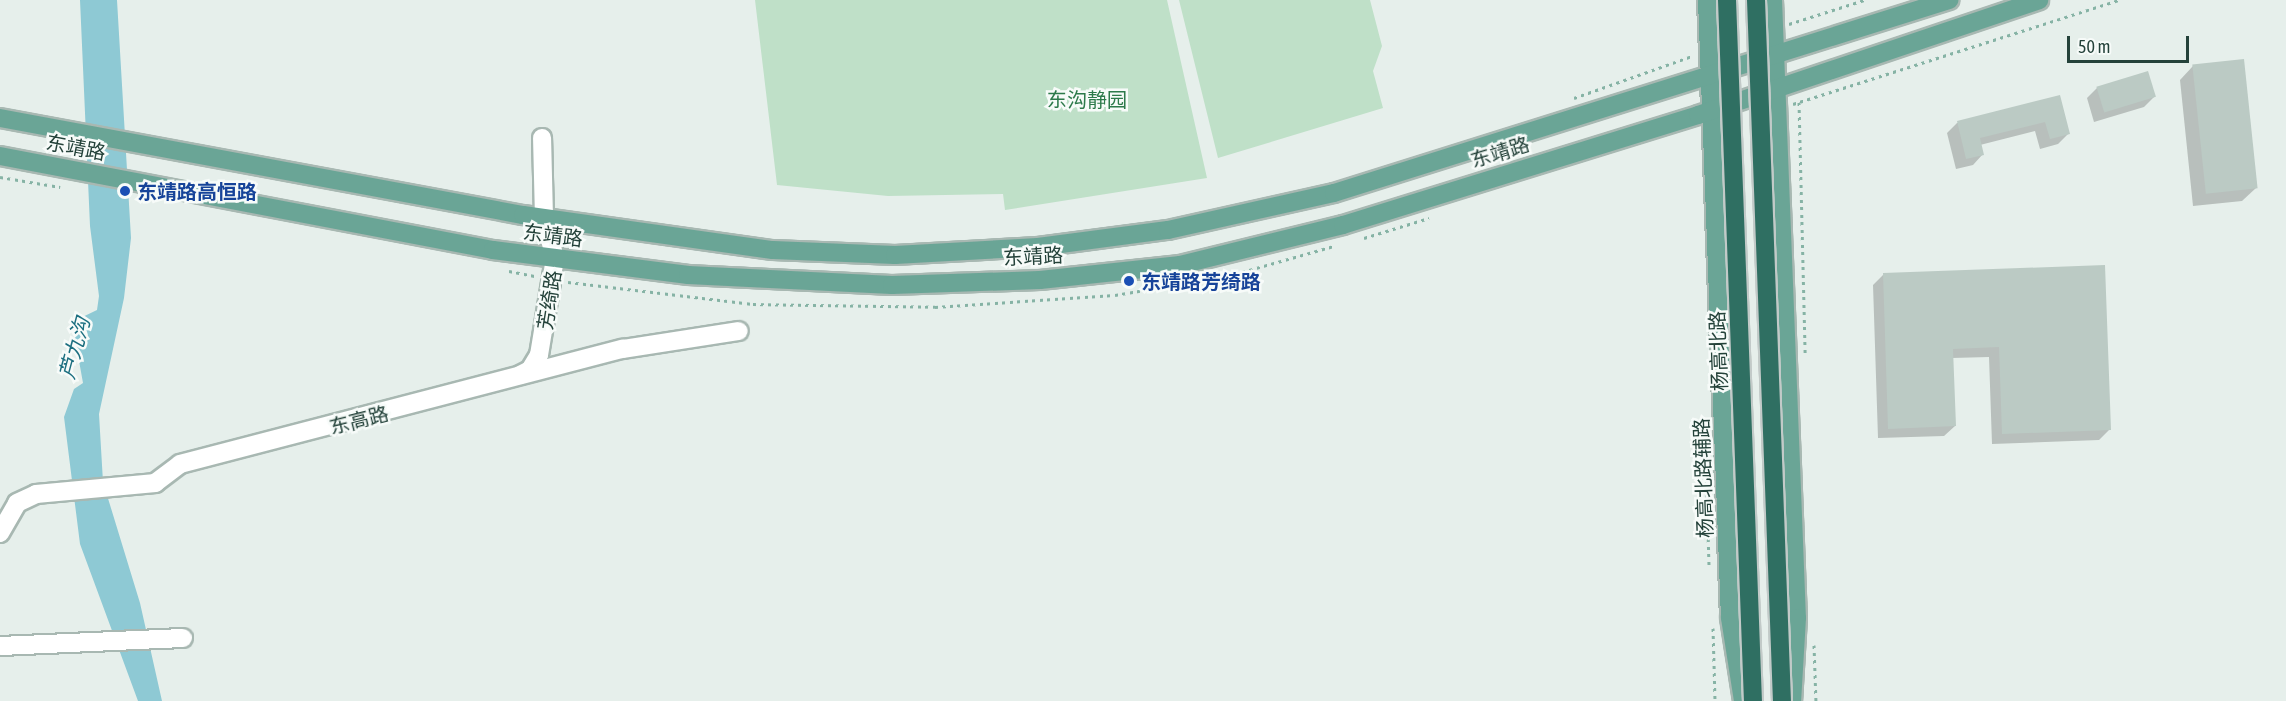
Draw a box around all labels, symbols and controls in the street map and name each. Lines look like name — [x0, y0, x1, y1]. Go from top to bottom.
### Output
scale bar — [2070, 24, 2192, 62]
text: 50 m — [2078, 36, 2110, 57]
park label: 东沟静园 — [1047, 87, 1127, 111]
street label: 东靖路 — [44, 129, 108, 165]
street label: 东靖路 — [1468, 132, 1532, 172]
place label: 东靖路高恒路 — [137, 179, 257, 203]
marker: 东靖路高恒路 — [118, 184, 132, 198]
street label: 东靖路 — [522, 219, 584, 251]
street label: 东靖路 — [1002, 242, 1064, 270]
street label: 芳绮路 — [532, 268, 566, 332]
place label: 东靖路芳绮路 — [1141, 269, 1261, 293]
marker: 东靖路芳绮路 — [1122, 274, 1136, 288]
street label: 杨高北路 — [1705, 311, 1731, 391]
water label: 芦九沟 — [54, 314, 94, 382]
street label: 东高路 — [327, 401, 391, 439]
street label: 杨高北路辅路 — [1689, 418, 1717, 538]

